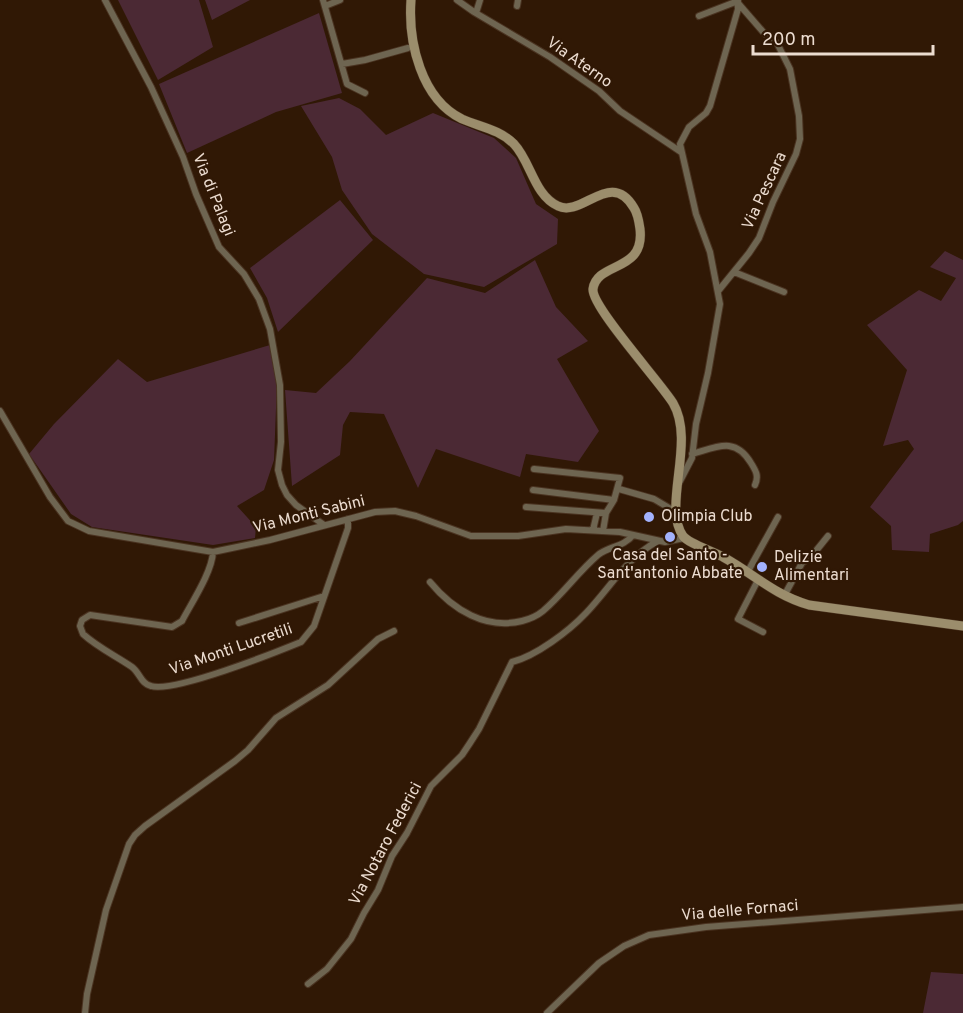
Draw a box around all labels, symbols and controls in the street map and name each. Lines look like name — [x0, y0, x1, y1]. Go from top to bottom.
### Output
scale bar — [753, 18, 933, 56]
text: 200 m — [762, 29, 815, 52]
street label: Via Aterno — [542, 33, 616, 93]
street label: Via Pescara — [738, 149, 792, 233]
street label: Via di Palagi — [187, 151, 239, 239]
street label: Via Monti Sabini — [251, 491, 367, 539]
place label: Olimpia Club — [661, 507, 753, 527]
marker: Olimpia Club — [642, 510, 656, 524]
marker: Casa del Santo - Sant'antonio Abbate — [663, 530, 677, 544]
place label: Casa del Santo - Sant'antonio Abbate — [597, 546, 743, 584]
place label: Delizie Alimentari — [774, 548, 849, 586]
marker: Delizie Alimentari — [755, 560, 769, 574]
street label: Via Monti Lucretili — [167, 620, 295, 680]
street label: Via Notaro Federici — [345, 779, 427, 909]
street label: Via delle Fornaci — [681, 896, 799, 926]

